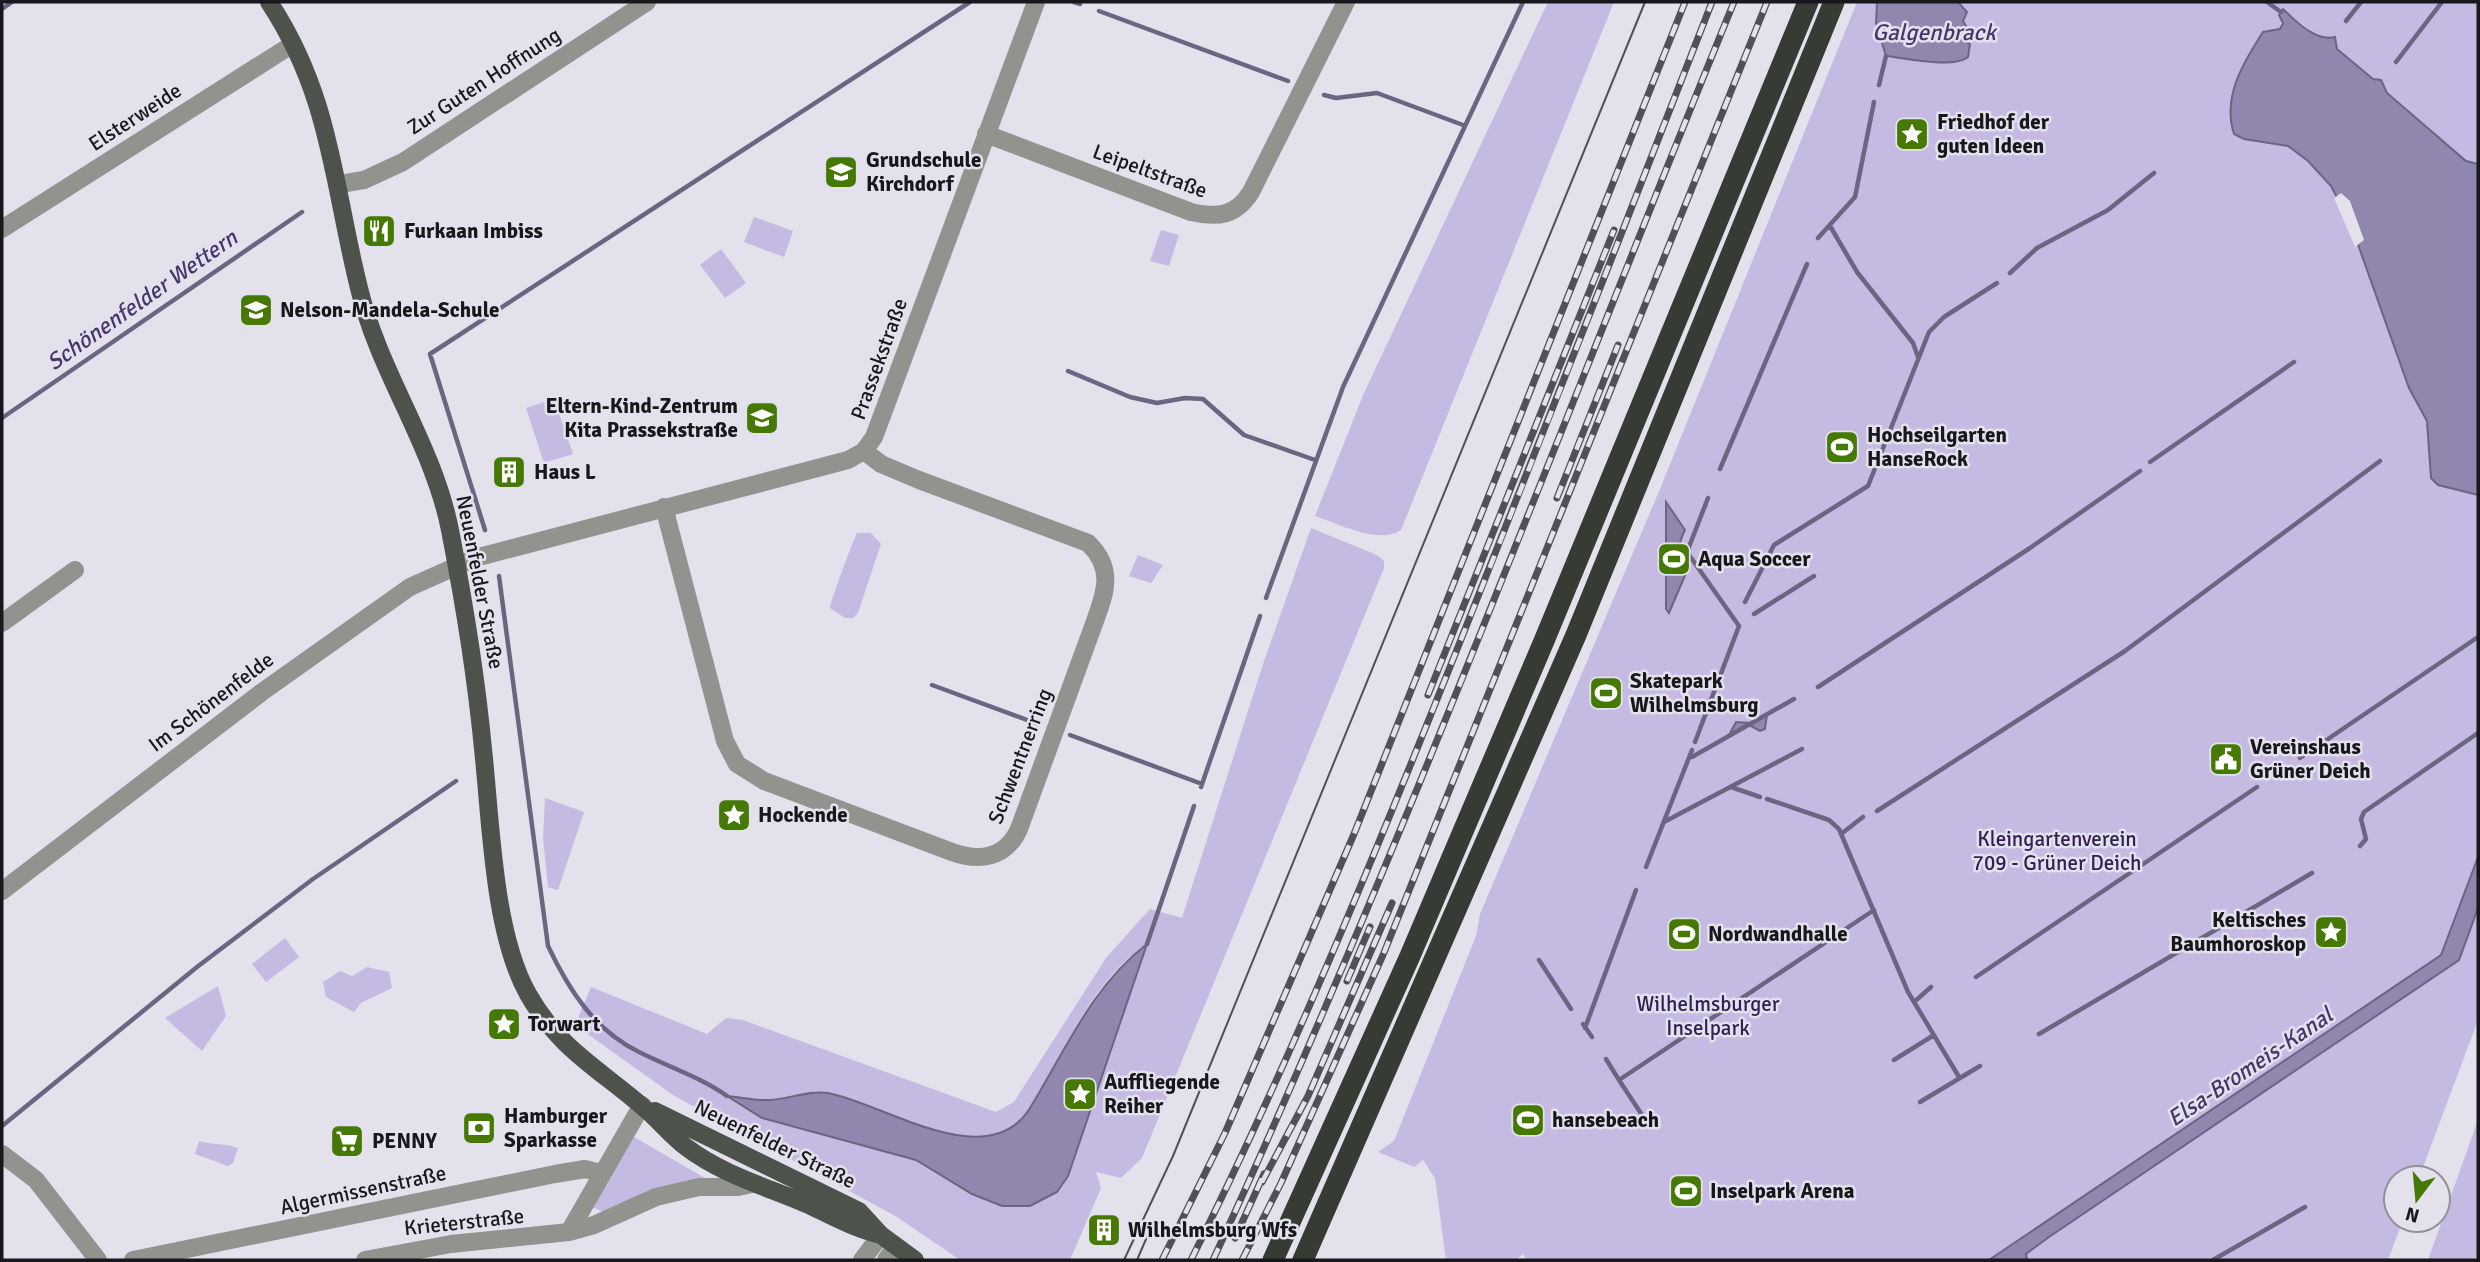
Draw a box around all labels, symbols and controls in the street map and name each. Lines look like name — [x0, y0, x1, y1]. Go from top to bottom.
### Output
water label: Galgenbrack — [1872, 18, 1998, 47]
street label: Zur Guten Hoffnung — [402, 22, 566, 140]
street label: Elsterweide — [84, 77, 186, 157]
place label: Friedhof der guten Ideen — [1937, 109, 2050, 159]
place icon: Friedhof der guten Ideen — [1893, 115, 1931, 153]
street label: Leipeltstraße — [1089, 138, 1211, 204]
place label: Grundschule Kirchdorf — [866, 147, 981, 197]
school or university icon: Grundschule Kirchdorf — [822, 153, 860, 191]
restaurant icon: Furkaan Imbiss — [360, 212, 398, 250]
place label: Furkaan Imbiss — [404, 218, 543, 244]
water label: Schönenfelder Wettern — [41, 222, 244, 377]
school or university icon: Nelson-Mandela-Schule — [237, 291, 275, 329]
street label: Prassekstraße — [845, 295, 913, 423]
place label: Nelson-Mandela-Schule — [280, 297, 499, 323]
place label: Eltern-Kind-Zentrum Kita Prassekstraße — [546, 393, 738, 443]
school or university icon: Eltern-Kind-Zentrum Kita Prassekstraße — [743, 399, 781, 437]
place label: Hochseilgarten HanseRock — [1867, 422, 2007, 472]
sports icon: Hochseilgarten HanseRock — [1823, 428, 1861, 466]
building icon: Haus L — [490, 453, 528, 491]
place label: Haus L — [534, 459, 596, 485]
street label: Neuenfelder Straße — [450, 493, 510, 671]
sports icon: Aqua Soccer — [1655, 540, 1693, 578]
place label: Aqua Soccer — [1698, 546, 1811, 572]
street label: Im Schönenfelde — [143, 647, 279, 757]
place label: Skatepark Wilhelmsburg — [1630, 668, 1759, 718]
sports icon: Skatepark Wilhelmsburg — [1587, 674, 1625, 712]
street label: Schwentnerring — [982, 685, 1058, 827]
place label: Vereinshaus Grüner Deich — [2250, 734, 2371, 784]
public building icon: Vereinshaus Grüner Deich — [2207, 740, 2245, 778]
place icon: Hockende — [715, 796, 753, 834]
place label: Hockende — [758, 802, 848, 828]
park label: Kleingartenverein 709 - Grüner Deich — [1973, 826, 2141, 876]
place label: Keltisches Baumhoroskop — [2170, 907, 2306, 957]
place icon: Keltisches Baumhoroskop — [2312, 913, 2350, 951]
sports icon: Nordwandhalle — [1665, 915, 1703, 953]
place label: Nordwandhalle — [1708, 921, 1848, 947]
park label: Wilhelmsburger Inselpark — [1636, 991, 1780, 1041]
water label: Elsa-Bromeis-Kanal — [2162, 1000, 2340, 1133]
place icon: Torwart — [485, 1005, 523, 1043]
place label: Torwart — [528, 1011, 600, 1037]
place label: Auffliegende Reiher — [1104, 1069, 1220, 1119]
place icon: Auffliegende Reiher — [1061, 1075, 1099, 1113]
street label: Neuenfelder Straße — [690, 1094, 860, 1194]
sports icon: hansebeach — [1509, 1101, 1547, 1139]
place label: Hamburger Sparkasse — [504, 1103, 608, 1153]
place label: hansebeach — [1552, 1107, 1659, 1133]
bank icon: Hamburger Sparkasse — [460, 1109, 498, 1147]
supermarket icon: PENNY — [328, 1122, 366, 1160]
place label: PENNY — [372, 1128, 438, 1154]
street label: Algermissenstraße — [278, 1160, 448, 1220]
north arrow — [2382, 1164, 2452, 1234]
sports icon: Inselpark Arena — [1667, 1172, 1705, 1210]
place label: Inselpark Arena — [1710, 1178, 1855, 1204]
text: N — [2403, 1201, 2422, 1228]
street label: Krieterstraße — [403, 1203, 525, 1241]
building icon: Wilhelmsburg Wfs — [1085, 1211, 1123, 1249]
place label: Wilhelmsburg Wfs — [1128, 1217, 1297, 1243]

